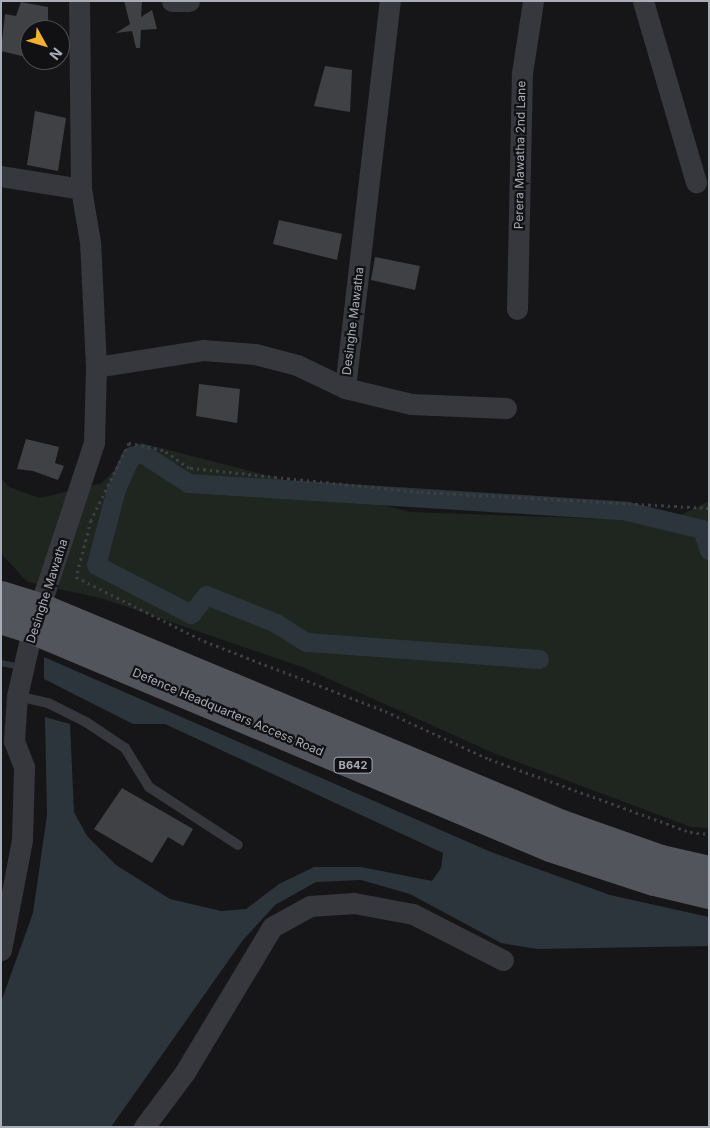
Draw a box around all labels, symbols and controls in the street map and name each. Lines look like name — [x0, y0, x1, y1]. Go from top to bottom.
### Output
north arrow — [20, 20, 70, 70]
text: N — [46, 45, 66, 64]
street label: Perera Mawatha 2nd Lane — [512, 81, 528, 229]
street label: Desinghe Mawatha — [339, 266, 367, 376]
street label: Desinghe Mawatha — [23, 537, 71, 645]
street label: Defence Headquarters Access Road — [130, 665, 326, 759]
road number: B642 — [333, 756, 373, 774]

